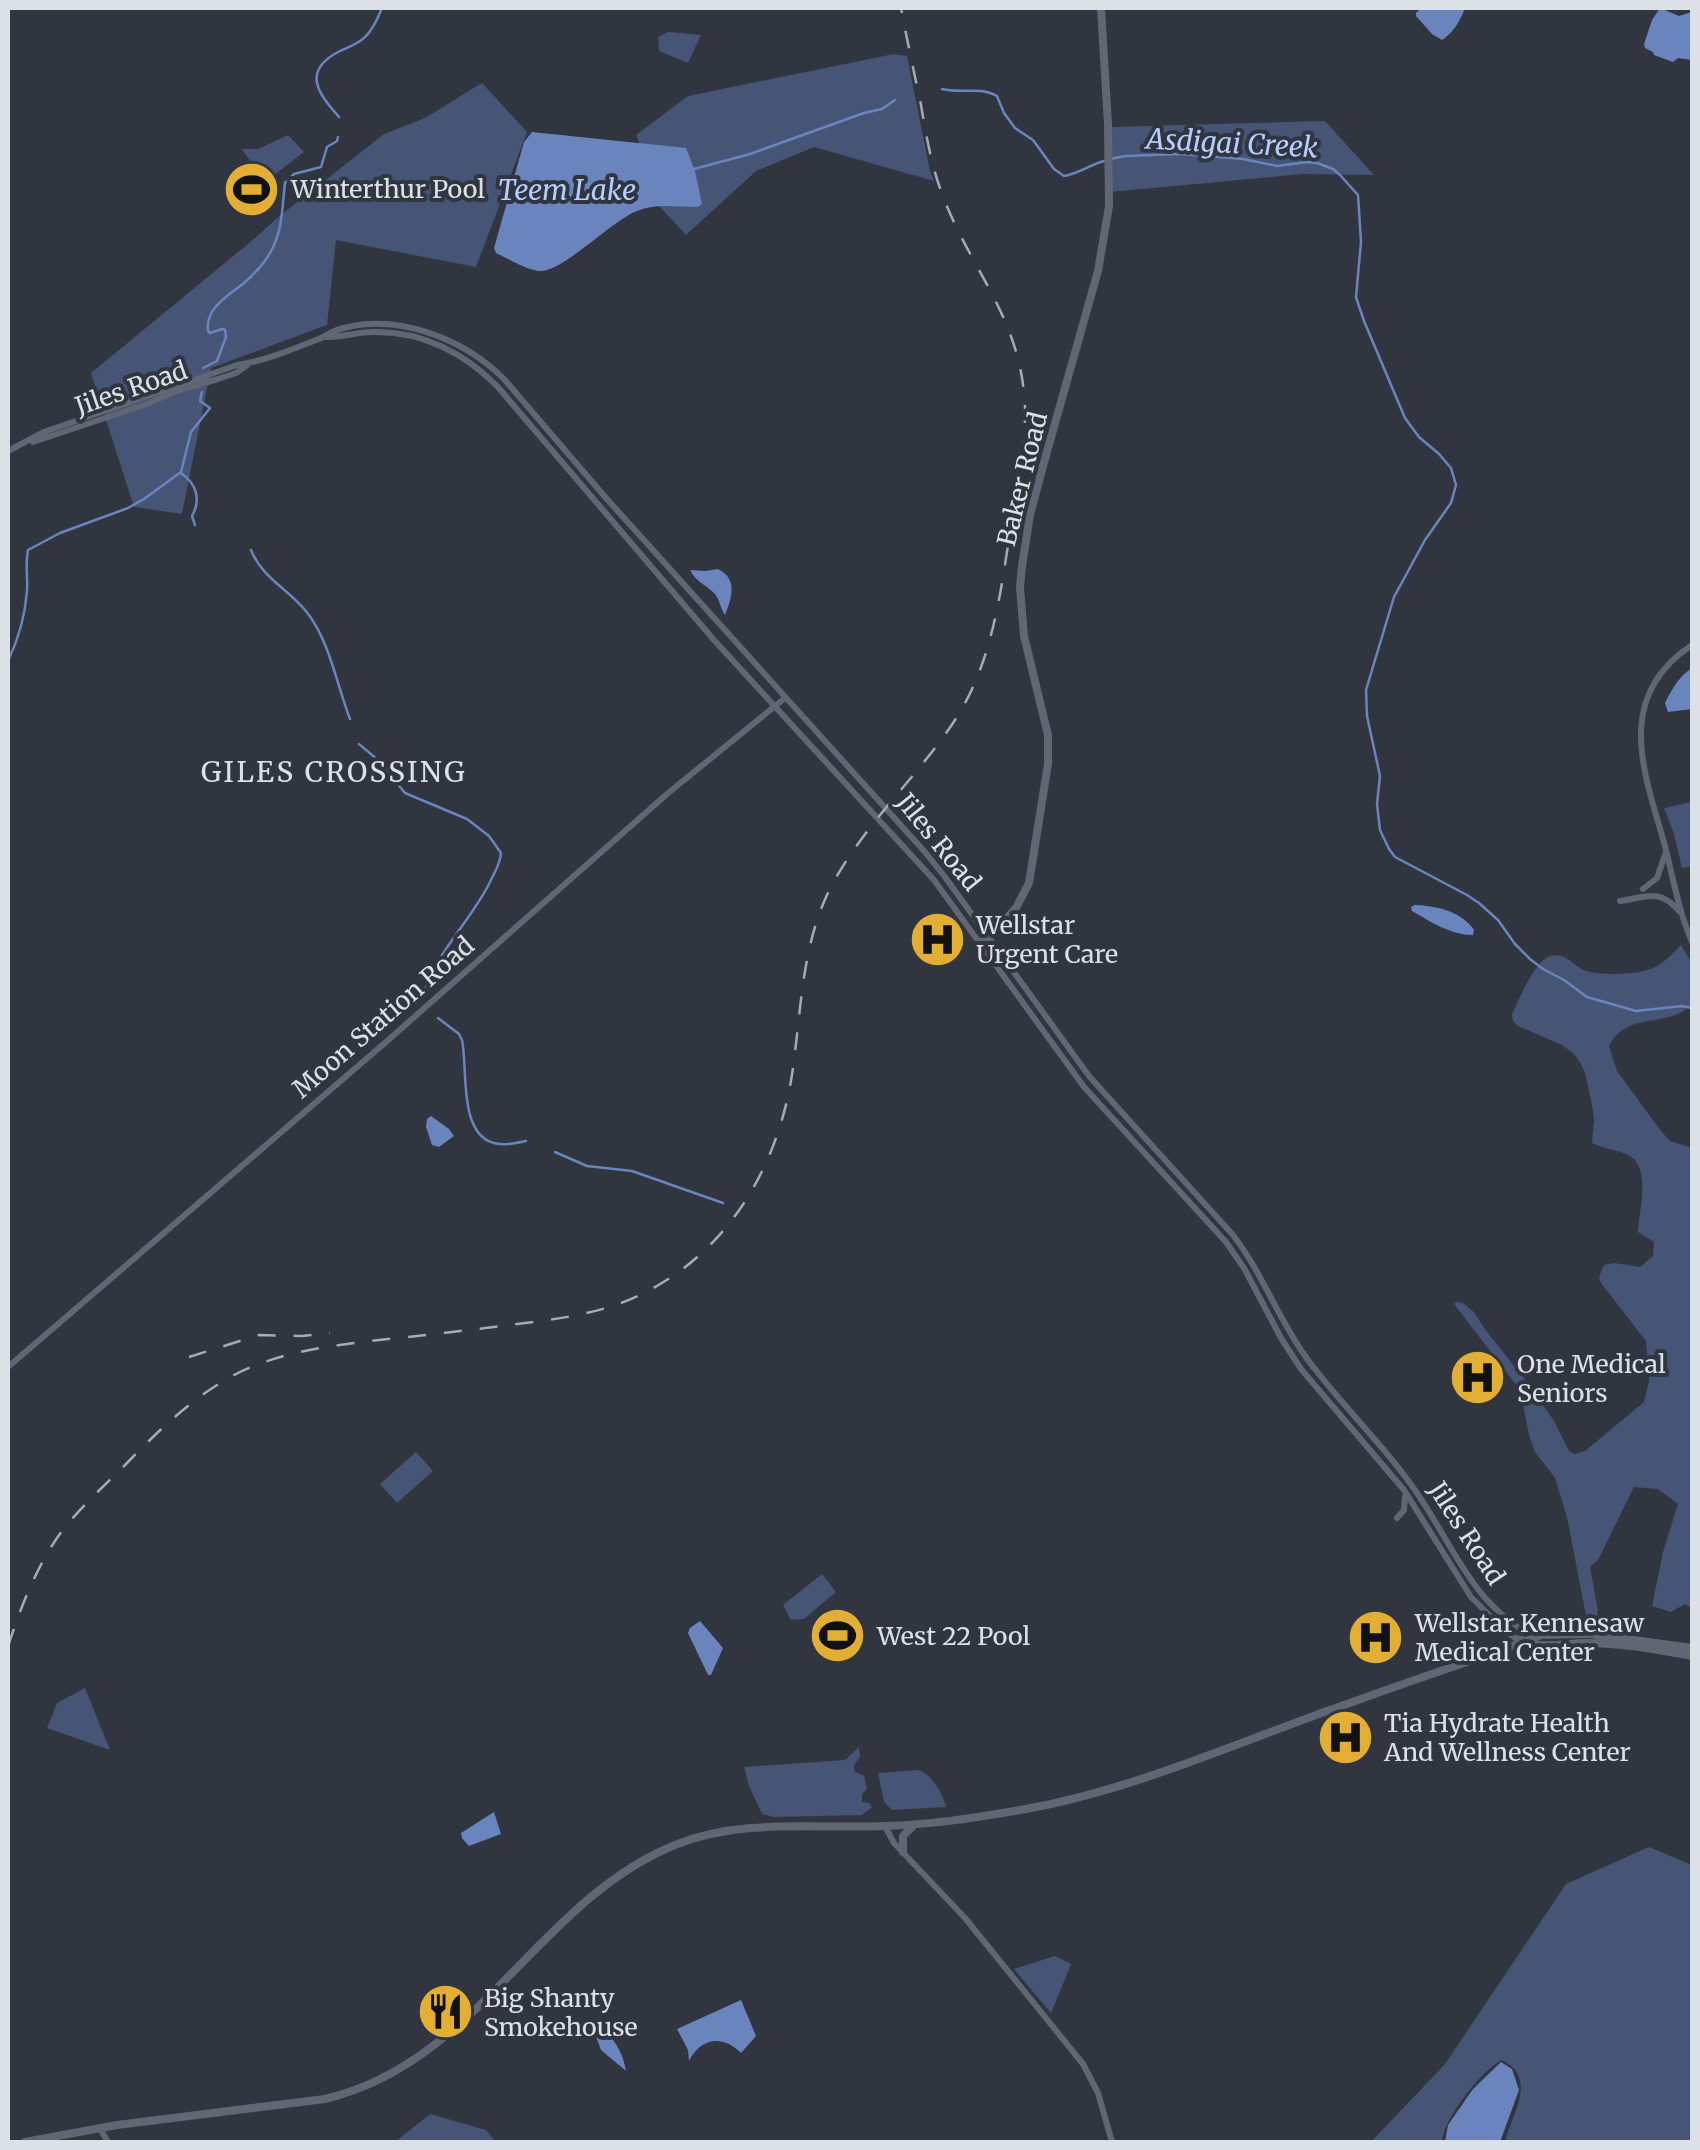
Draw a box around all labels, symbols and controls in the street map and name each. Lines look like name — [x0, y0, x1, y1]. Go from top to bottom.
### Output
water label: Asdigai Creek — [1143, 120, 1319, 165]
sports icon: Winterthur Pool — [222, 159, 282, 219]
water label: Teem Lake — [498, 172, 636, 208]
place label: Winterthur Pool — [290, 173, 485, 205]
street label: Jiles Road — [70, 354, 191, 422]
street label: Baker Road — [990, 409, 1054, 549]
district label: GILES CROSSING — [201, 754, 467, 790]
street label: Jiles Road — [889, 786, 988, 897]
hospital icon: Wellstar Urgent Care — [907, 909, 967, 969]
place label: Wellstar Urgent Care — [975, 909, 1118, 970]
street label: Moon Station Road — [286, 929, 480, 1105]
hospital icon: One Medical Seniors — [1448, 1348, 1508, 1408]
place label: One Medical Seniors — [1517, 1348, 1666, 1409]
street label: Jiles Road — [1421, 1475, 1512, 1591]
sports icon: West 22 Pool — [808, 1606, 868, 1666]
hospital icon: Wellstar Kennesaw Medical Center — [1346, 1607, 1406, 1667]
place label: Wellstar Kennesaw Medical Center — [1414, 1607, 1645, 1668]
place label: West 22 Pool — [876, 1620, 1031, 1652]
hospital icon: Tia Hydrate Health And Wellness Center — [1315, 1707, 1375, 1767]
place label: Tia Hydrate Health And Wellness Center — [1383, 1707, 1631, 1768]
restaurant icon: Big Shanty Smokehouse — [415, 1982, 475, 2042]
place label: Big Shanty Smokehouse — [484, 1982, 638, 2043]

